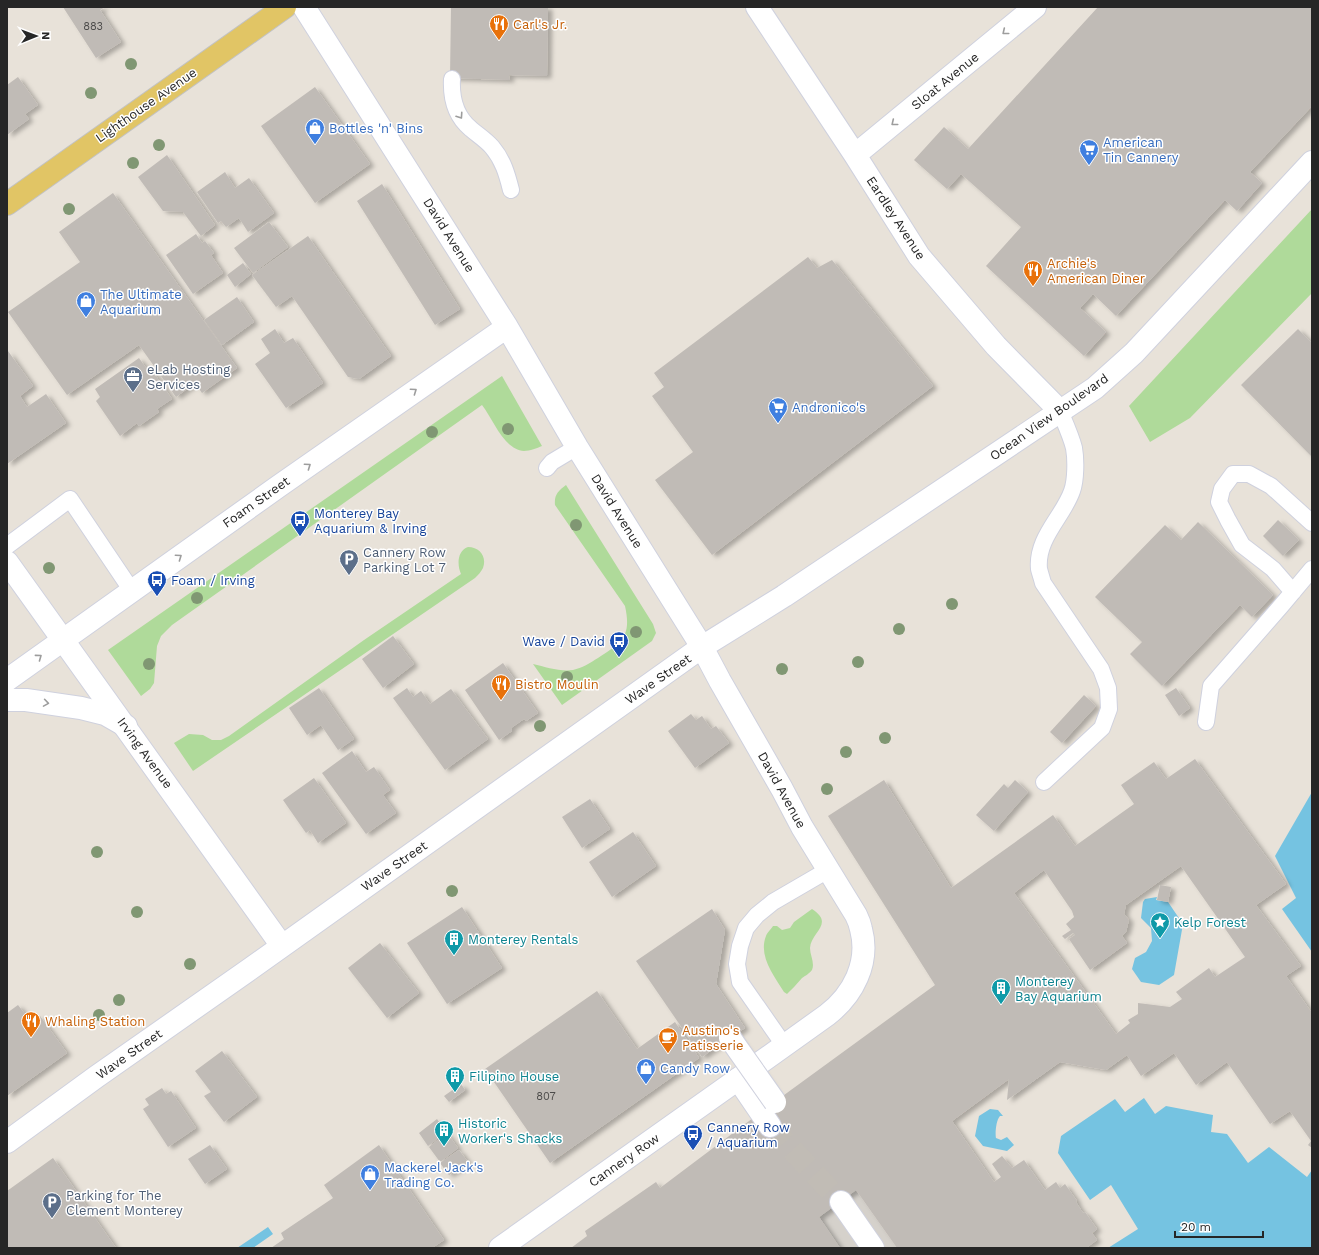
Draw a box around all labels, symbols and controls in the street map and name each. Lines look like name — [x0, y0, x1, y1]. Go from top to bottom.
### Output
restaurant icon: Carl's Jr. — [488, 13, 510, 41]
north arrow — [16, 16, 56, 56]
place label: Carl's Jr. — [513, 17, 567, 32]
house number: 883 — [83, 20, 103, 33]
one-way arrow — [1003, 28, 1010, 35]
text: N — [39, 32, 52, 40]
street label: Sloat Avenue — [908, 49, 982, 113]
street label: Lighthouse Avenue — [93, 65, 199, 145]
one-way arrow — [455, 112, 463, 119]
shop icon: Bottles 'n' Bins — [304, 117, 326, 145]
one-way arrow — [891, 119, 899, 126]
place label: Bottles 'n' Bins — [329, 121, 423, 136]
place label: American Tin Cannery — [1103, 135, 1179, 165]
supermarket icon: American Tin Cannery — [1078, 138, 1100, 166]
street label: Eardley Avenue — [863, 174, 929, 262]
street label: David Avenue — [420, 195, 478, 275]
place label: Archie's American Diner — [1047, 256, 1145, 286]
restaurant icon: Archie's American Diner — [1022, 259, 1044, 287]
place label: The Ultimate Aquarium — [100, 287, 182, 317]
shop icon: The Ultimate Aquarium — [75, 290, 97, 318]
place label: eLab Hosting Services — [147, 362, 230, 392]
office icon: eLab Hosting Services — [122, 365, 144, 393]
street label: Ocean View Boulevard — [987, 370, 1111, 464]
one-way arrow — [410, 388, 417, 396]
supermarket icon: Andronico's — [767, 396, 789, 424]
place label: Andronico's — [792, 400, 866, 415]
one-way arrow — [303, 464, 310, 471]
street label: David Avenue — [588, 471, 646, 551]
street label: Foam Street — [220, 473, 293, 531]
place label: Monterey Bay Aquarium & Irving — [314, 506, 426, 536]
bus stop icon: Monterey Bay Aquarium & Irving — [289, 509, 311, 537]
place label: Cannery Row Parking Lot 7 — [363, 545, 446, 575]
parking icon: Cannery Row Parking Lot 7 — [338, 548, 360, 576]
one-way arrow — [174, 555, 181, 562]
bus stop icon: Foam / Irving — [146, 569, 168, 597]
place label: Foam / Irving — [171, 573, 255, 588]
bus stop icon: Wave / David — [608, 630, 630, 658]
place label: Wave / David — [522, 634, 605, 649]
street label: Wave Street — [622, 650, 694, 707]
one-way arrow — [34, 655, 41, 662]
restaurant icon: Bistro Moulin — [490, 673, 512, 701]
place label: Bistro Moulin — [515, 677, 599, 692]
one-way arrow — [43, 698, 49, 707]
street label: Irving Avenue — [114, 715, 176, 791]
street label: David Avenue — [755, 749, 809, 831]
street label: Wave Street — [358, 837, 430, 894]
place icon: Kelp Forest — [1149, 911, 1171, 939]
place label: Kelp Forest — [1174, 915, 1247, 930]
building icon: Monterey Rentals — [443, 928, 465, 956]
place label: Monterey Rentals — [468, 932, 578, 947]
place label: Monterey Bay Aquarium — [1015, 974, 1102, 1004]
building icon: Monterey Bay Aquarium — [990, 977, 1012, 1005]
restaurant icon: Whaling Station — [20, 1010, 42, 1038]
place label: Whaling Station — [45, 1014, 145, 1029]
place label: Austino's Patisserie — [682, 1023, 743, 1053]
street label: Wave Street — [93, 1025, 165, 1082]
cafe icon: Austino's Patisserie — [657, 1026, 679, 1054]
shop icon: Candy Row — [635, 1057, 657, 1085]
place label: Candy Row — [660, 1061, 730, 1076]
building icon: Filipino House — [444, 1065, 466, 1093]
place label: Filipino House — [469, 1069, 559, 1084]
house number: 807 — [536, 1090, 556, 1103]
place label: Historic Worker's Shacks — [458, 1116, 563, 1146]
building icon: Historic Worker's Shacks — [433, 1119, 455, 1147]
place label: Cannery Row / Aquarium — [707, 1120, 790, 1150]
bus stop icon: Cannery Row / Aquarium — [682, 1123, 704, 1151]
street label: Cannery Row — [586, 1130, 662, 1190]
place label: Mackerel Jack's Trading Co. — [384, 1160, 484, 1190]
shop icon: Mackerel Jack's Trading Co. — [359, 1163, 381, 1191]
place label: Parking for The Clement Monterey — [66, 1188, 183, 1218]
parking icon: Parking for The Clement Monterey — [41, 1191, 63, 1219]
scale bar — [1175, 1213, 1263, 1239]
text: 20 m — [1181, 1220, 1211, 1234]

